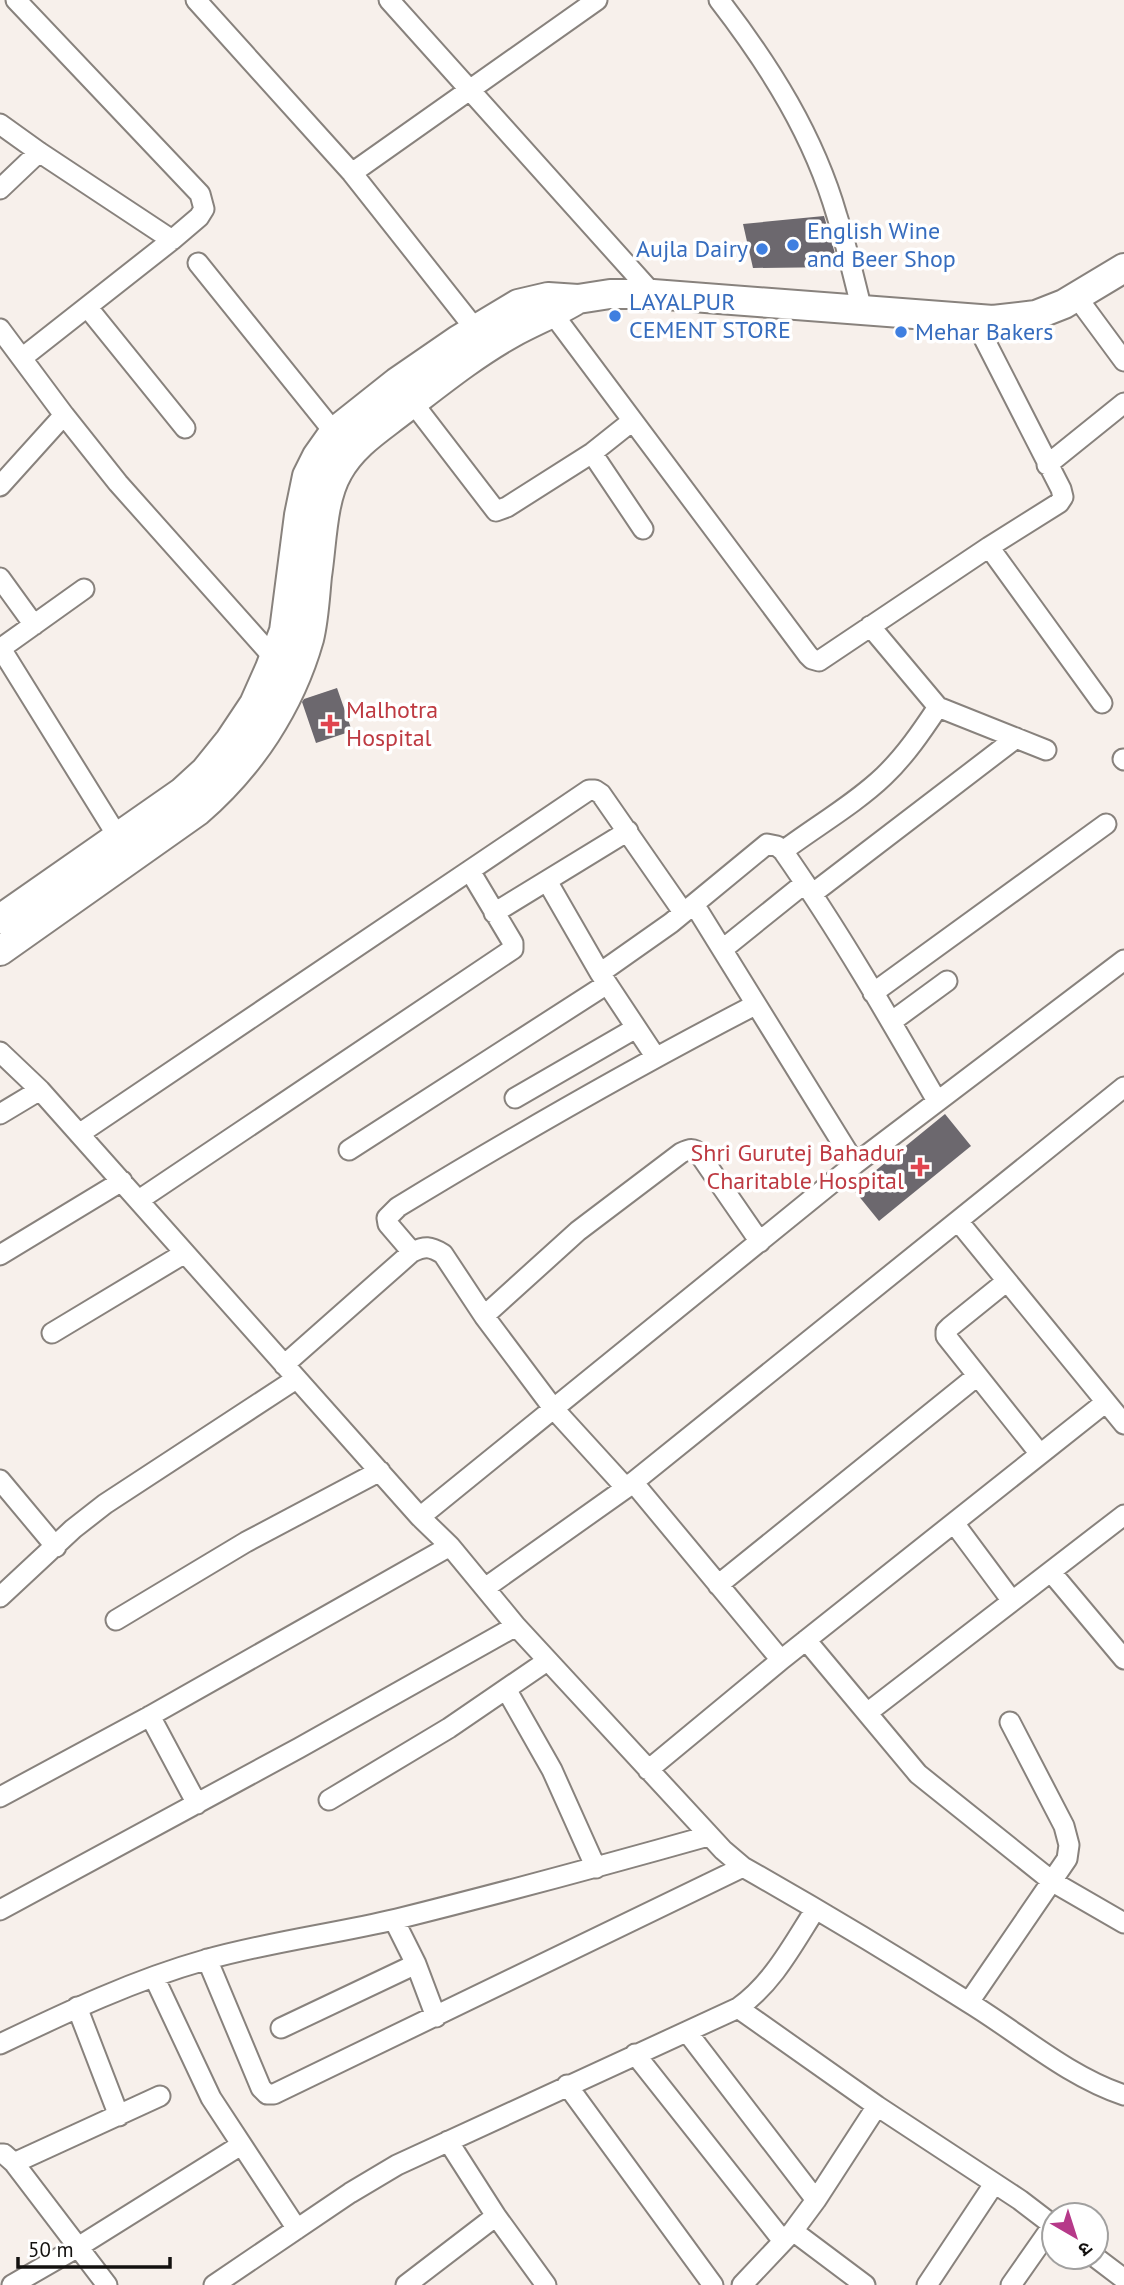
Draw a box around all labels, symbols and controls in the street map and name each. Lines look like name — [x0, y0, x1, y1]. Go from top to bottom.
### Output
place label: English Wine and Beer Shop — [807, 215, 956, 274]
place label: Aujla Dairy — [636, 233, 748, 264]
marker: English Wine and Beer Shop — [785, 237, 801, 253]
marker: Aujla Dairy — [754, 241, 770, 257]
place label: LAYALPUR CEMENT STORE — [629, 286, 791, 345]
marker: LAYALPUR CEMENT STORE — [607, 308, 623, 324]
place label: Mehar Bakers — [915, 316, 1053, 347]
marker: Mehar Bakers — [893, 324, 909, 340]
place label: Malhotra Hospital — [346, 694, 438, 753]
marker: Malhotra Hospital — [320, 714, 340, 734]
place label: Shri Gurutej Bahadur Charitable Hospital — [691, 1137, 904, 1196]
marker: Shri Gurutej Bahadur Charitable Hospital — [910, 1157, 930, 1177]
north arrow — [1040, 2201, 1110, 2271]
scale bar — [18, 2226, 170, 2270]
text: 50 m — [28, 2236, 74, 2263]
text: उ — [1073, 2236, 1098, 2263]

